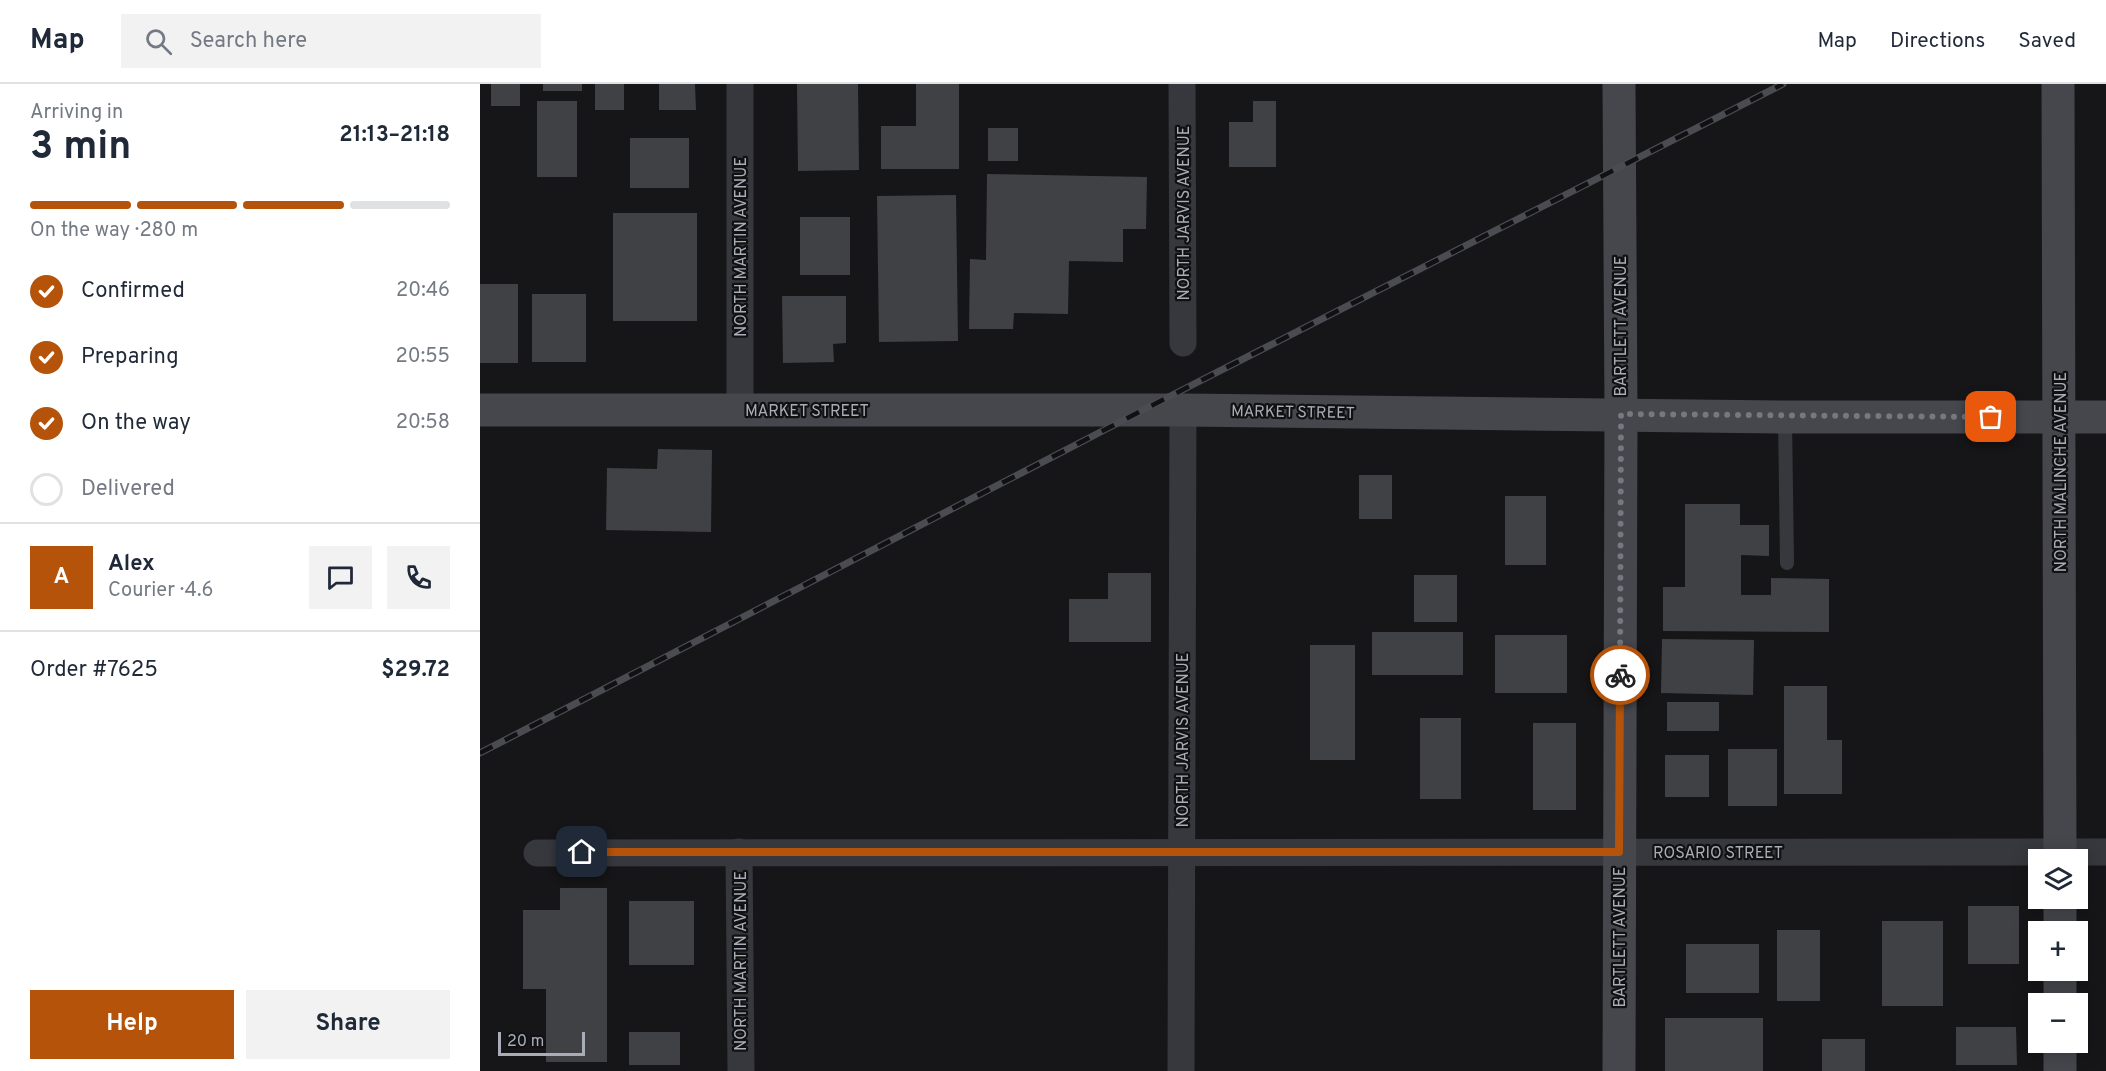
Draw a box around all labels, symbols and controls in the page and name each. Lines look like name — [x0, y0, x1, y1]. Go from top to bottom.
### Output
search box — [121, 14, 541, 68]
text: Map — [30, 23, 85, 59]
icon: search — [142, 25, 175, 58]
text: Search here — [190, 28, 307, 55]
text: Map — [1817, 28, 1857, 55]
text: Directions — [1890, 28, 1985, 55]
text: Saved — [2018, 28, 2076, 55]
text: Arriving in — [30, 100, 123, 126]
text: 21:13–21:18 — [339, 122, 450, 149]
text: 3 min — [30, 124, 131, 173]
street label: NORTH JARVIS AVENUE — [1175, 126, 1195, 300]
street label: NORTH MARTIN AVENUE — [732, 157, 752, 337]
text: On the way · 280 m — [30, 218, 198, 244]
street label: BARTLETT AVENUE — [1612, 256, 1632, 396]
icon: check — [30, 275, 63, 308]
text: Confirmed — [81, 278, 185, 305]
text: 20:46 — [396, 278, 450, 304]
icon: check — [30, 341, 63, 374]
text: Preparing — [81, 344, 179, 371]
text: 20:55 — [396, 344, 450, 370]
street label: NORTH MALINCHE AVENUE — [2052, 372, 2072, 572]
pin — [1965, 391, 2016, 442]
icon: bag — [1974, 400, 2007, 433]
street label: MARKET STREET — [745, 402, 869, 422]
street label: MARKET STREET — [1231, 402, 1355, 424]
icon: check — [30, 407, 63, 440]
text: On the way — [81, 410, 191, 437]
text: 20:58 — [396, 410, 450, 436]
text: Delivered — [81, 476, 175, 503]
button: chat — [309, 546, 372, 609]
button: phone — [387, 546, 450, 609]
text: Alex — [108, 551, 155, 578]
text: A — [54, 564, 69, 591]
text: Courier · 4.6 — [108, 578, 213, 604]
courier — [1590, 645, 1650, 705]
street label: NORTH JARVIS AVENUE — [1174, 653, 1194, 827]
text: Order #7625 — [30, 657, 158, 684]
text: $29.72 — [381, 657, 450, 684]
icon: bike — [1604, 659, 1637, 692]
pin — [556, 826, 607, 877]
icon: home — [565, 835, 598, 868]
street label: ROSARIO STREET — [1653, 844, 1783, 864]
map controls — [2028, 849, 2088, 1053]
button: layers — [2028, 849, 2088, 909]
street label: BARTLETT AVENUE — [1611, 867, 1631, 1007]
street label: NORTH MARTIN AVENUE — [732, 871, 752, 1051]
button: + — [2028, 921, 2088, 981]
button: Help — [30, 990, 234, 1059]
button: Share — [246, 990, 450, 1059]
button: − — [2028, 993, 2088, 1053]
scale bar — [498, 1029, 585, 1056]
text: 20 m — [507, 1032, 544, 1052]

